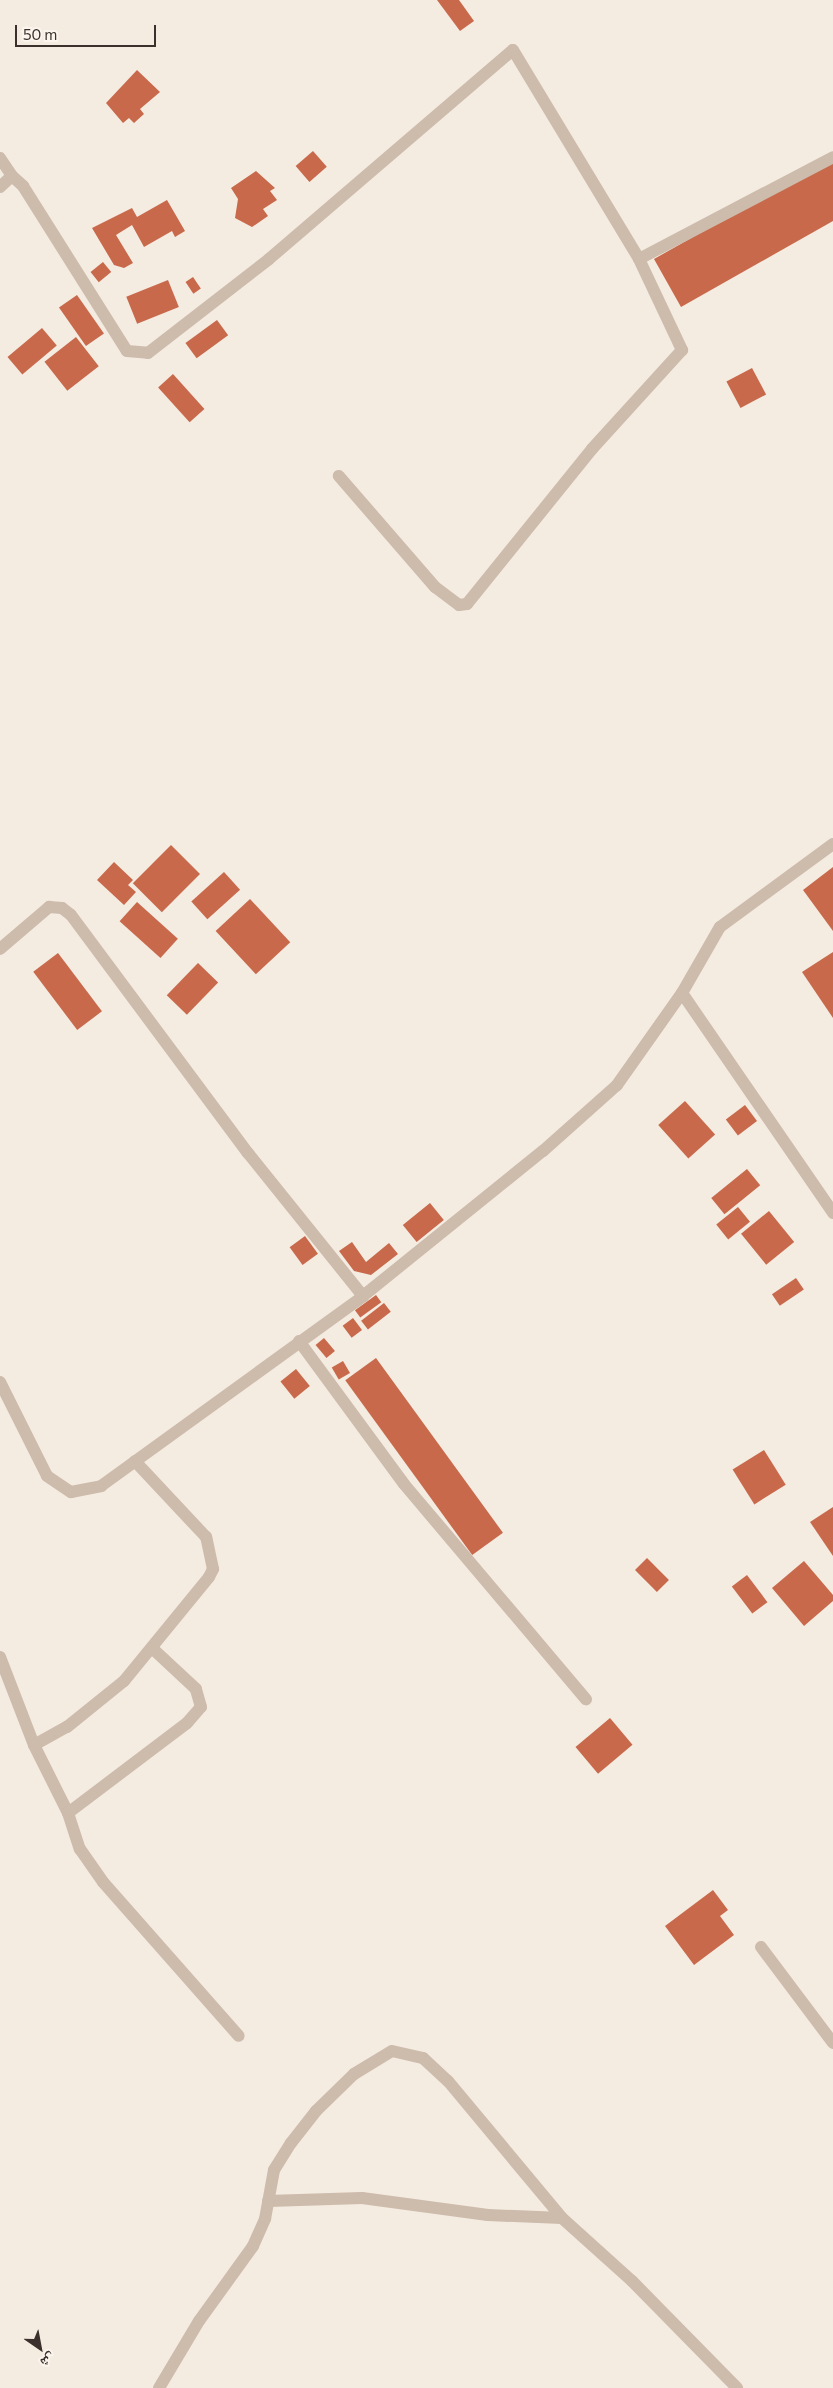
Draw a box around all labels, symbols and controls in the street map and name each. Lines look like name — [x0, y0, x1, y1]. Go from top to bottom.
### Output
scale bar — [18, 15, 159, 47]
text: 50 m — [23, 25, 57, 43]
north arrow — [15, 2323, 65, 2373]
text: ش — [38, 2350, 59, 2372]

